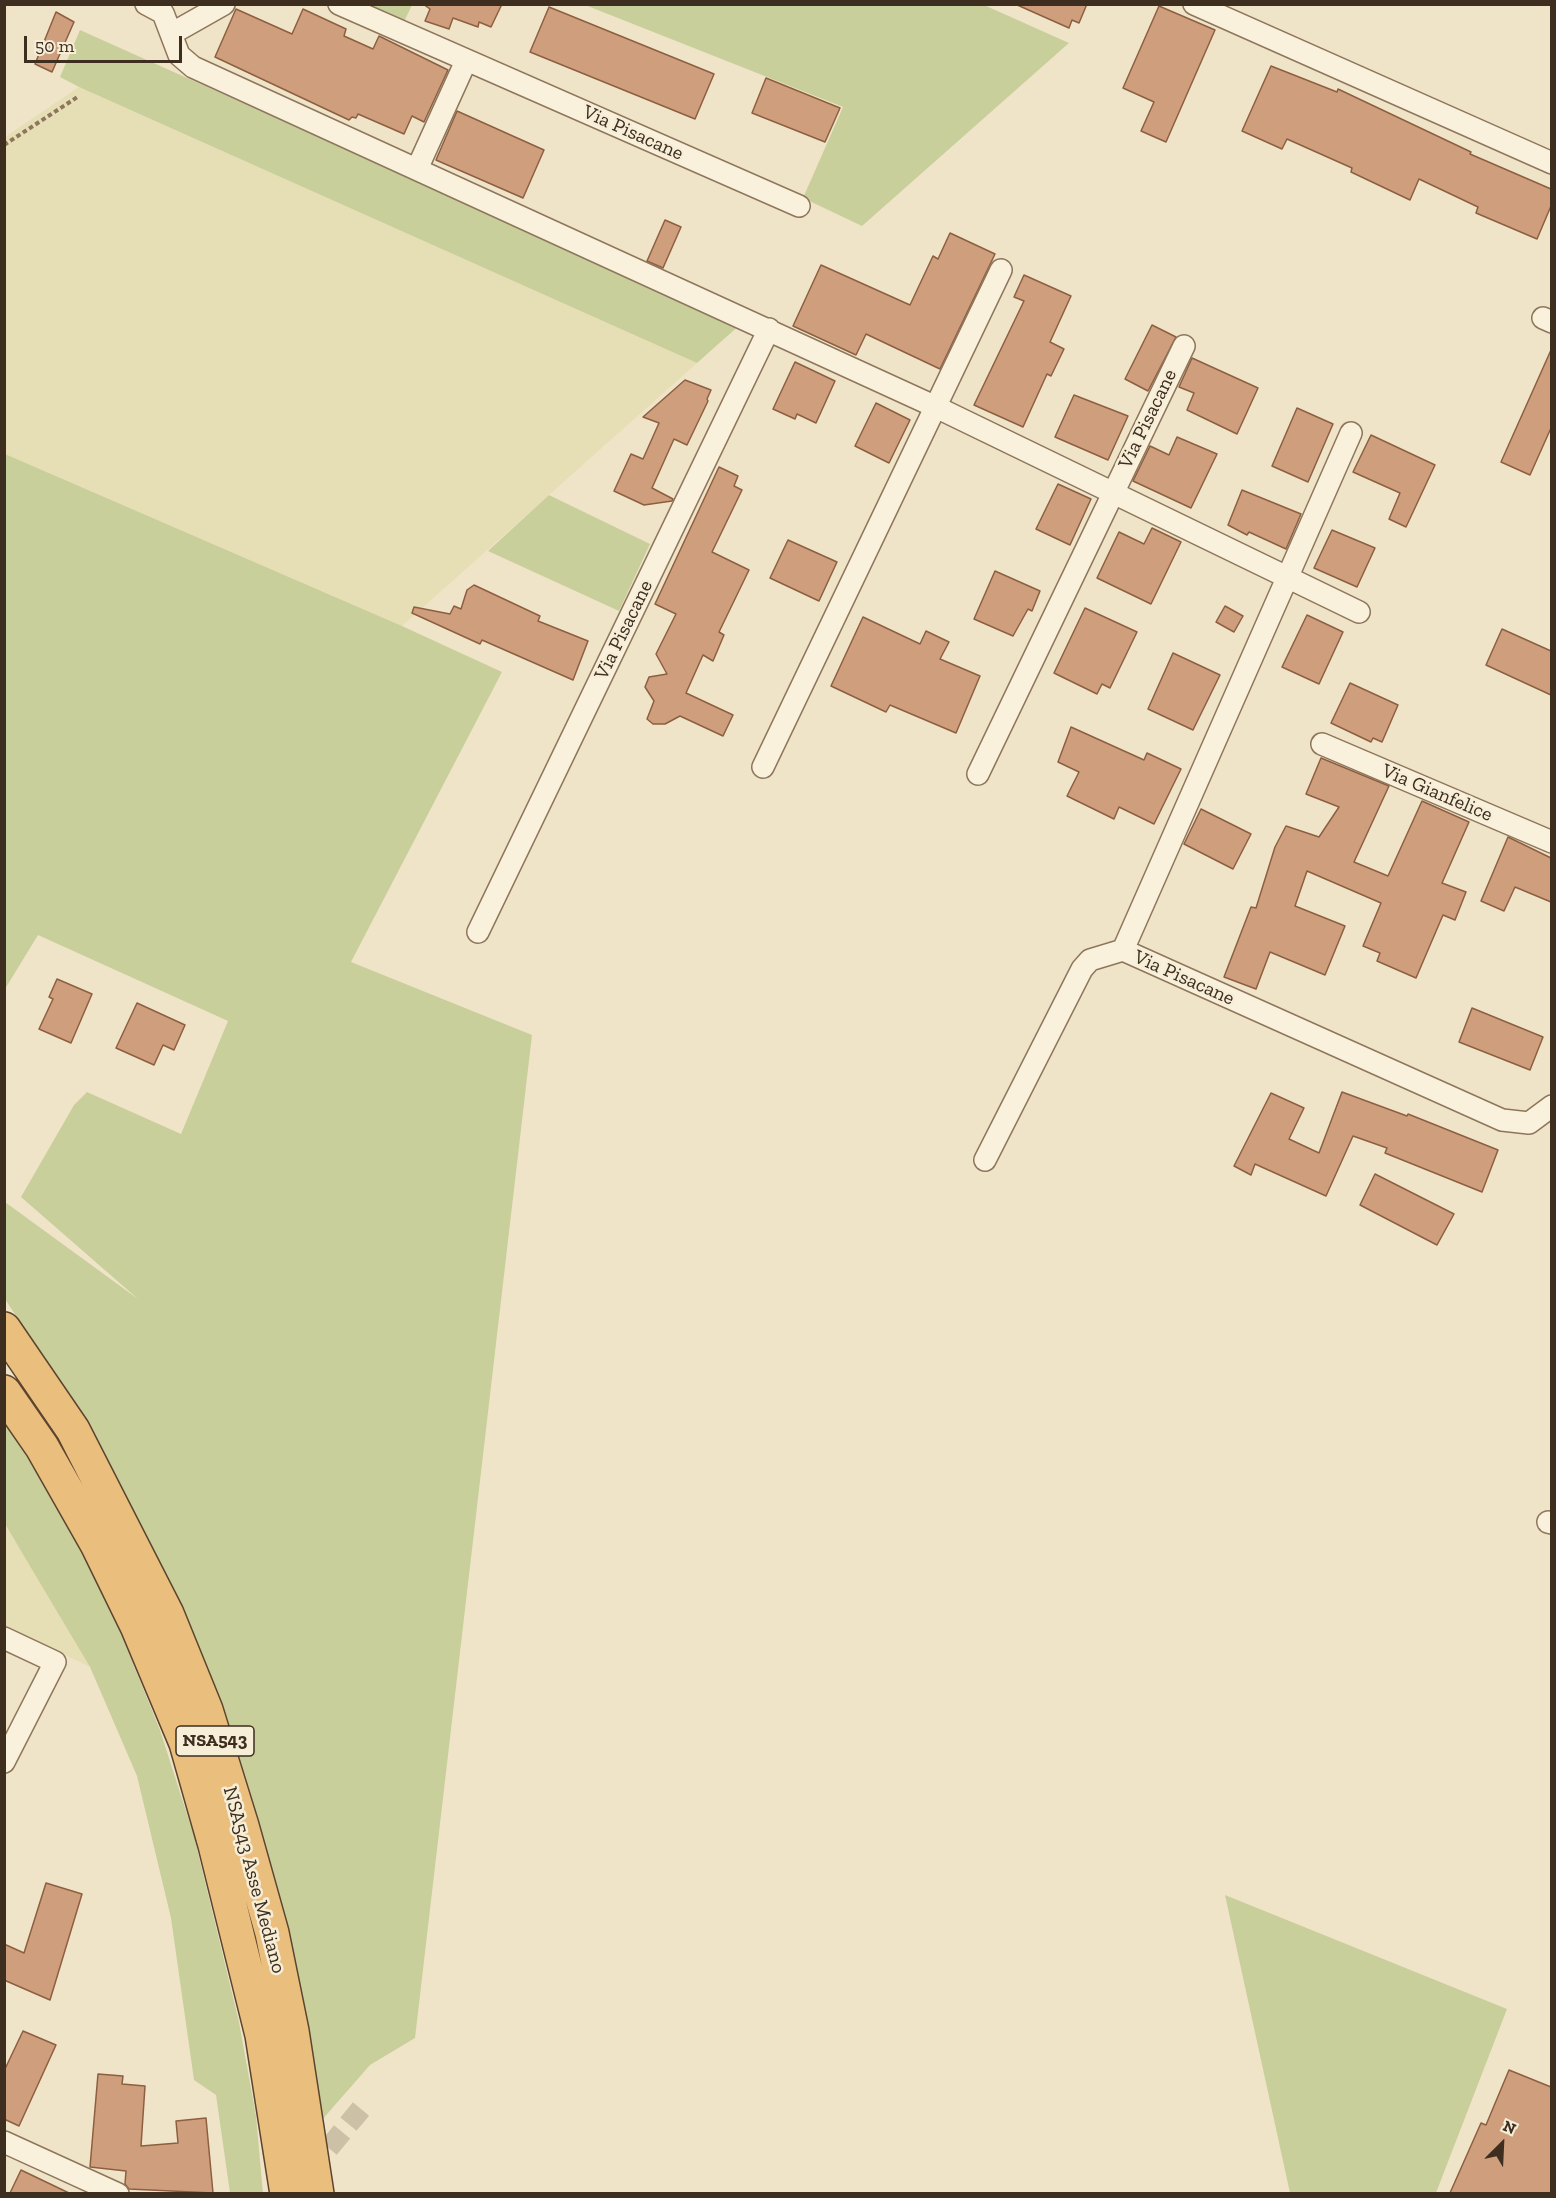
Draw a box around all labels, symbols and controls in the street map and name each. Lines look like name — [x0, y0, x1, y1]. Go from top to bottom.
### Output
scale bar — [27, 24, 184, 62]
text: 50 m — [35, 35, 74, 57]
street label: Via Pisacane — [579, 100, 687, 166]
street label: Via Pisacane — [1114, 365, 1182, 473]
street label: Via Pisacane — [590, 576, 658, 684]
street label: Via Gianfelice — [1378, 759, 1496, 827]
street label: Via Pisacane — [1130, 945, 1238, 1011]
road number: NSA543 — [176, 1726, 254, 1756]
street label: NSA543 Asse Mediano — [218, 1784, 290, 1976]
north arrow — [1472, 2114, 1532, 2174]
text: N — [1500, 2116, 1519, 2138]

